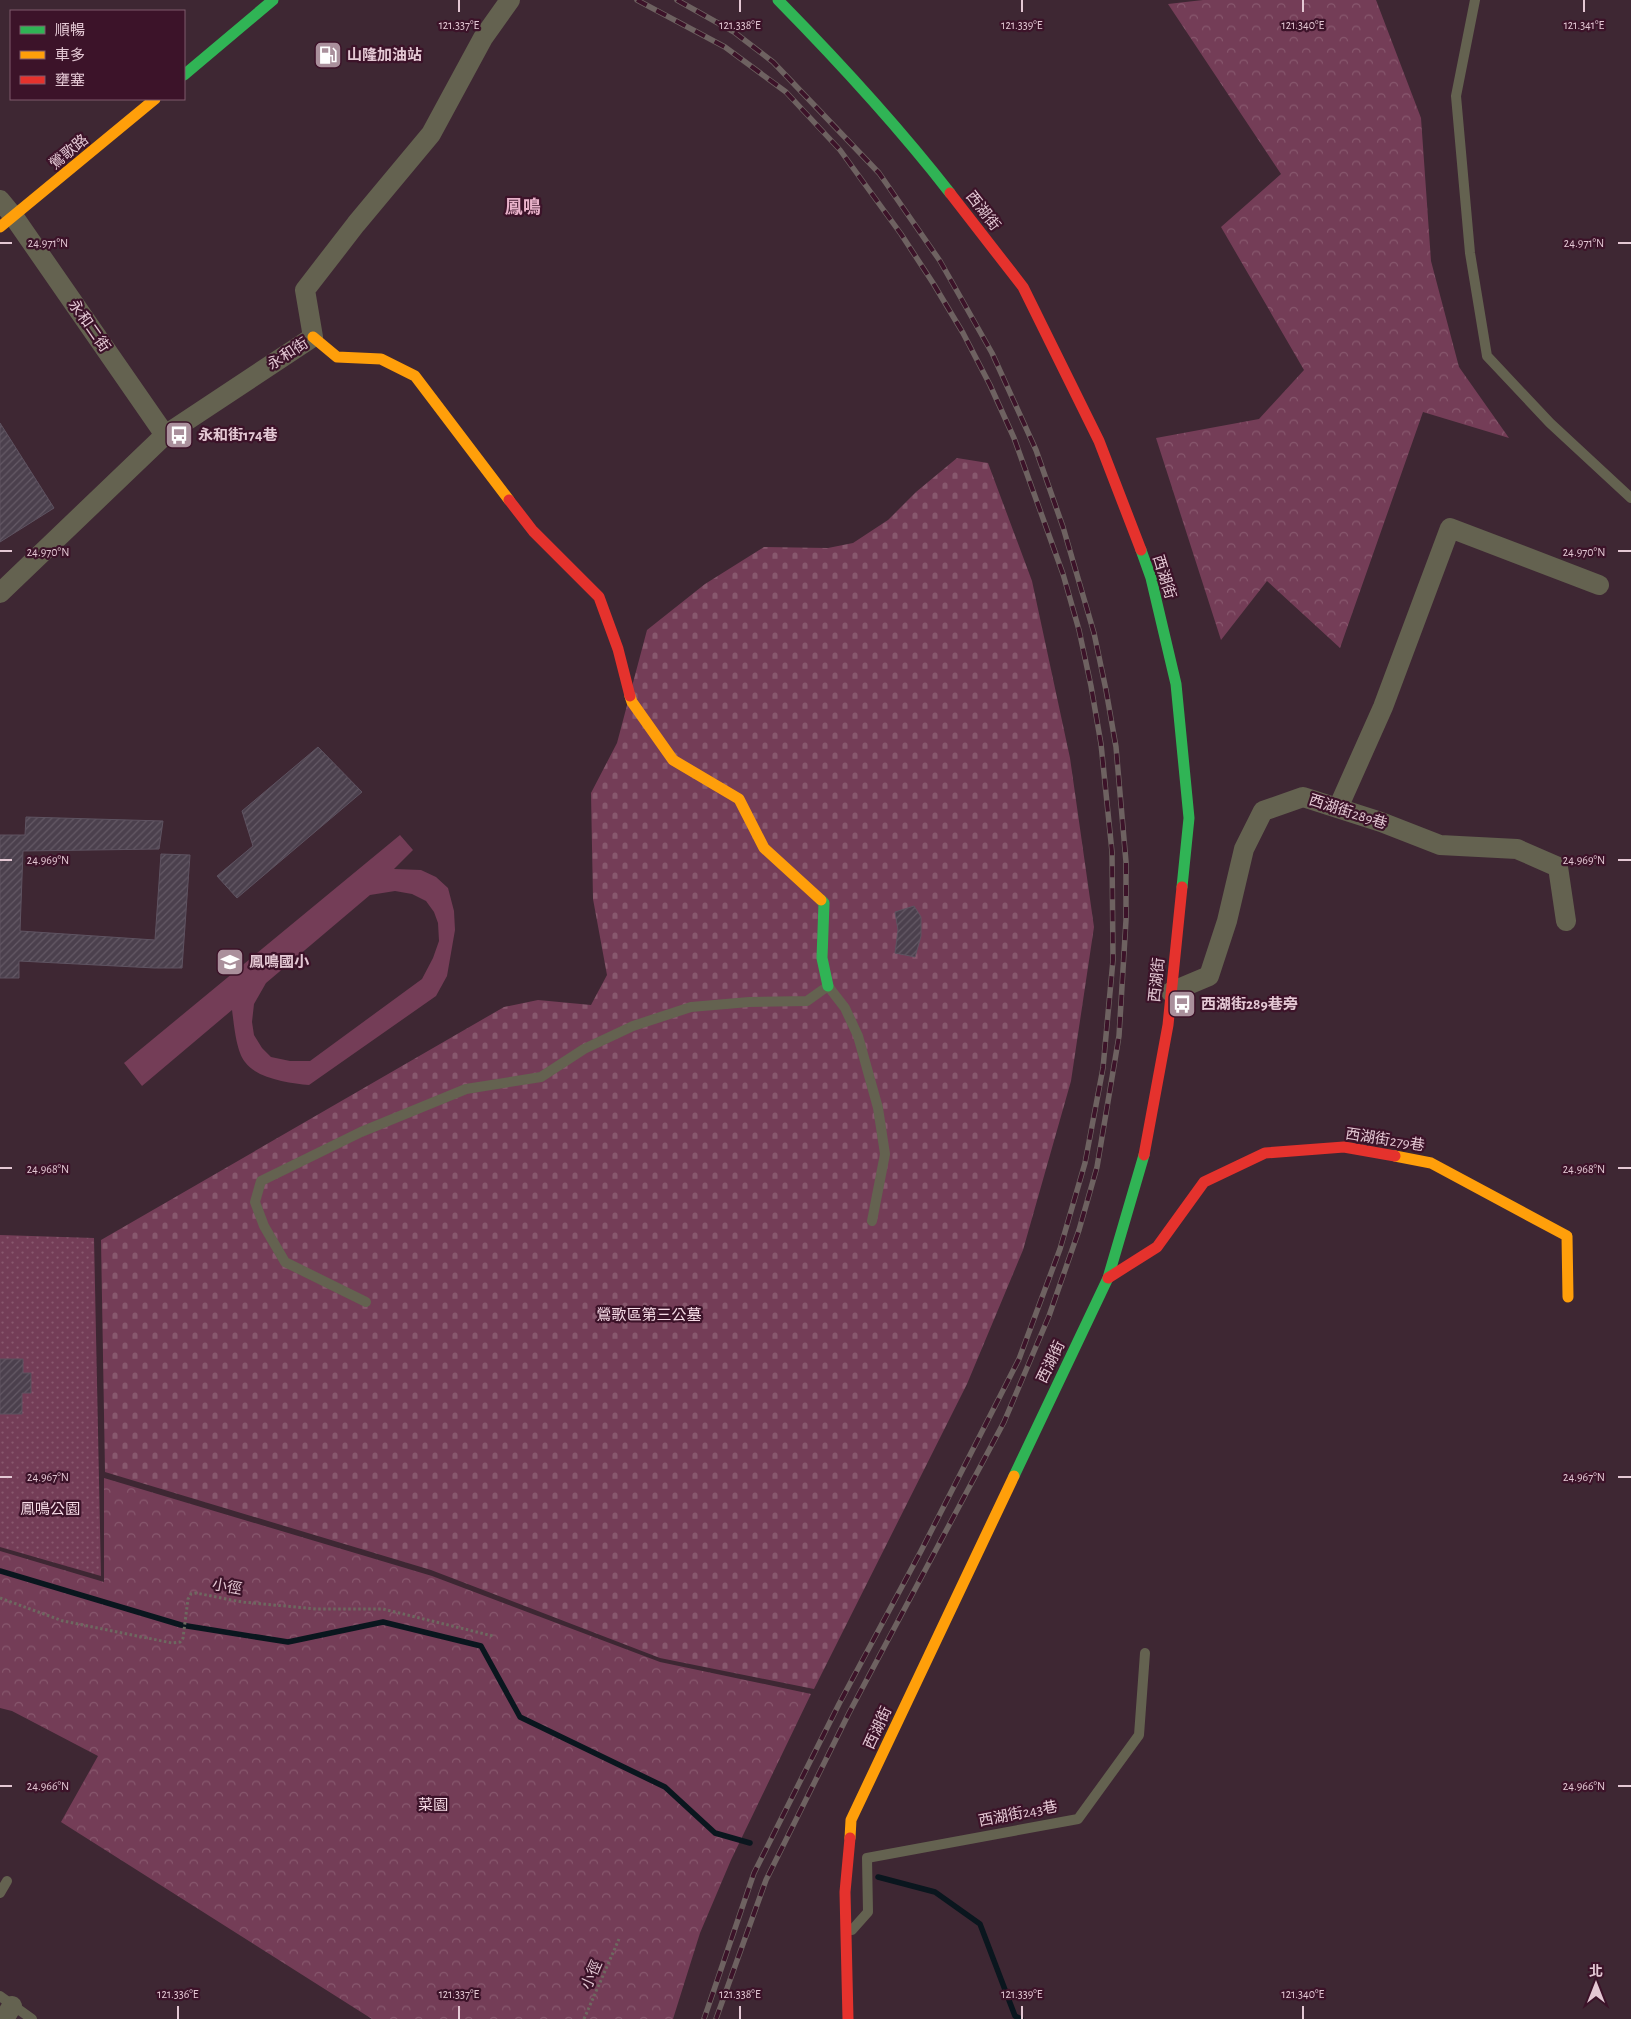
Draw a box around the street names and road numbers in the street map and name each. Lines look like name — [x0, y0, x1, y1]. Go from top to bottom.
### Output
street label: 鶯歌路 — [46, 131, 91, 172]
street label: 西湖街 — [963, 188, 1004, 233]
street label: 永和二街 — [66, 297, 113, 355]
street label: 永和街 — [264, 335, 311, 373]
street label: 西湖街 — [1150, 553, 1179, 601]
street label: 西湖街289巷 — [1307, 791, 1389, 832]
street label: 西湖街 — [1146, 957, 1167, 1003]
street label: 西湖街279巷 — [1344, 1125, 1426, 1154]
street label: 西湖街 — [1033, 1338, 1068, 1386]
street label: 小徑 — [211, 1576, 243, 1597]
street label: 西湖街 — [861, 1704, 894, 1752]
street label: 西湖街243巷 — [977, 1798, 1059, 1829]
street label: 小徑 — [578, 1958, 605, 1992]

